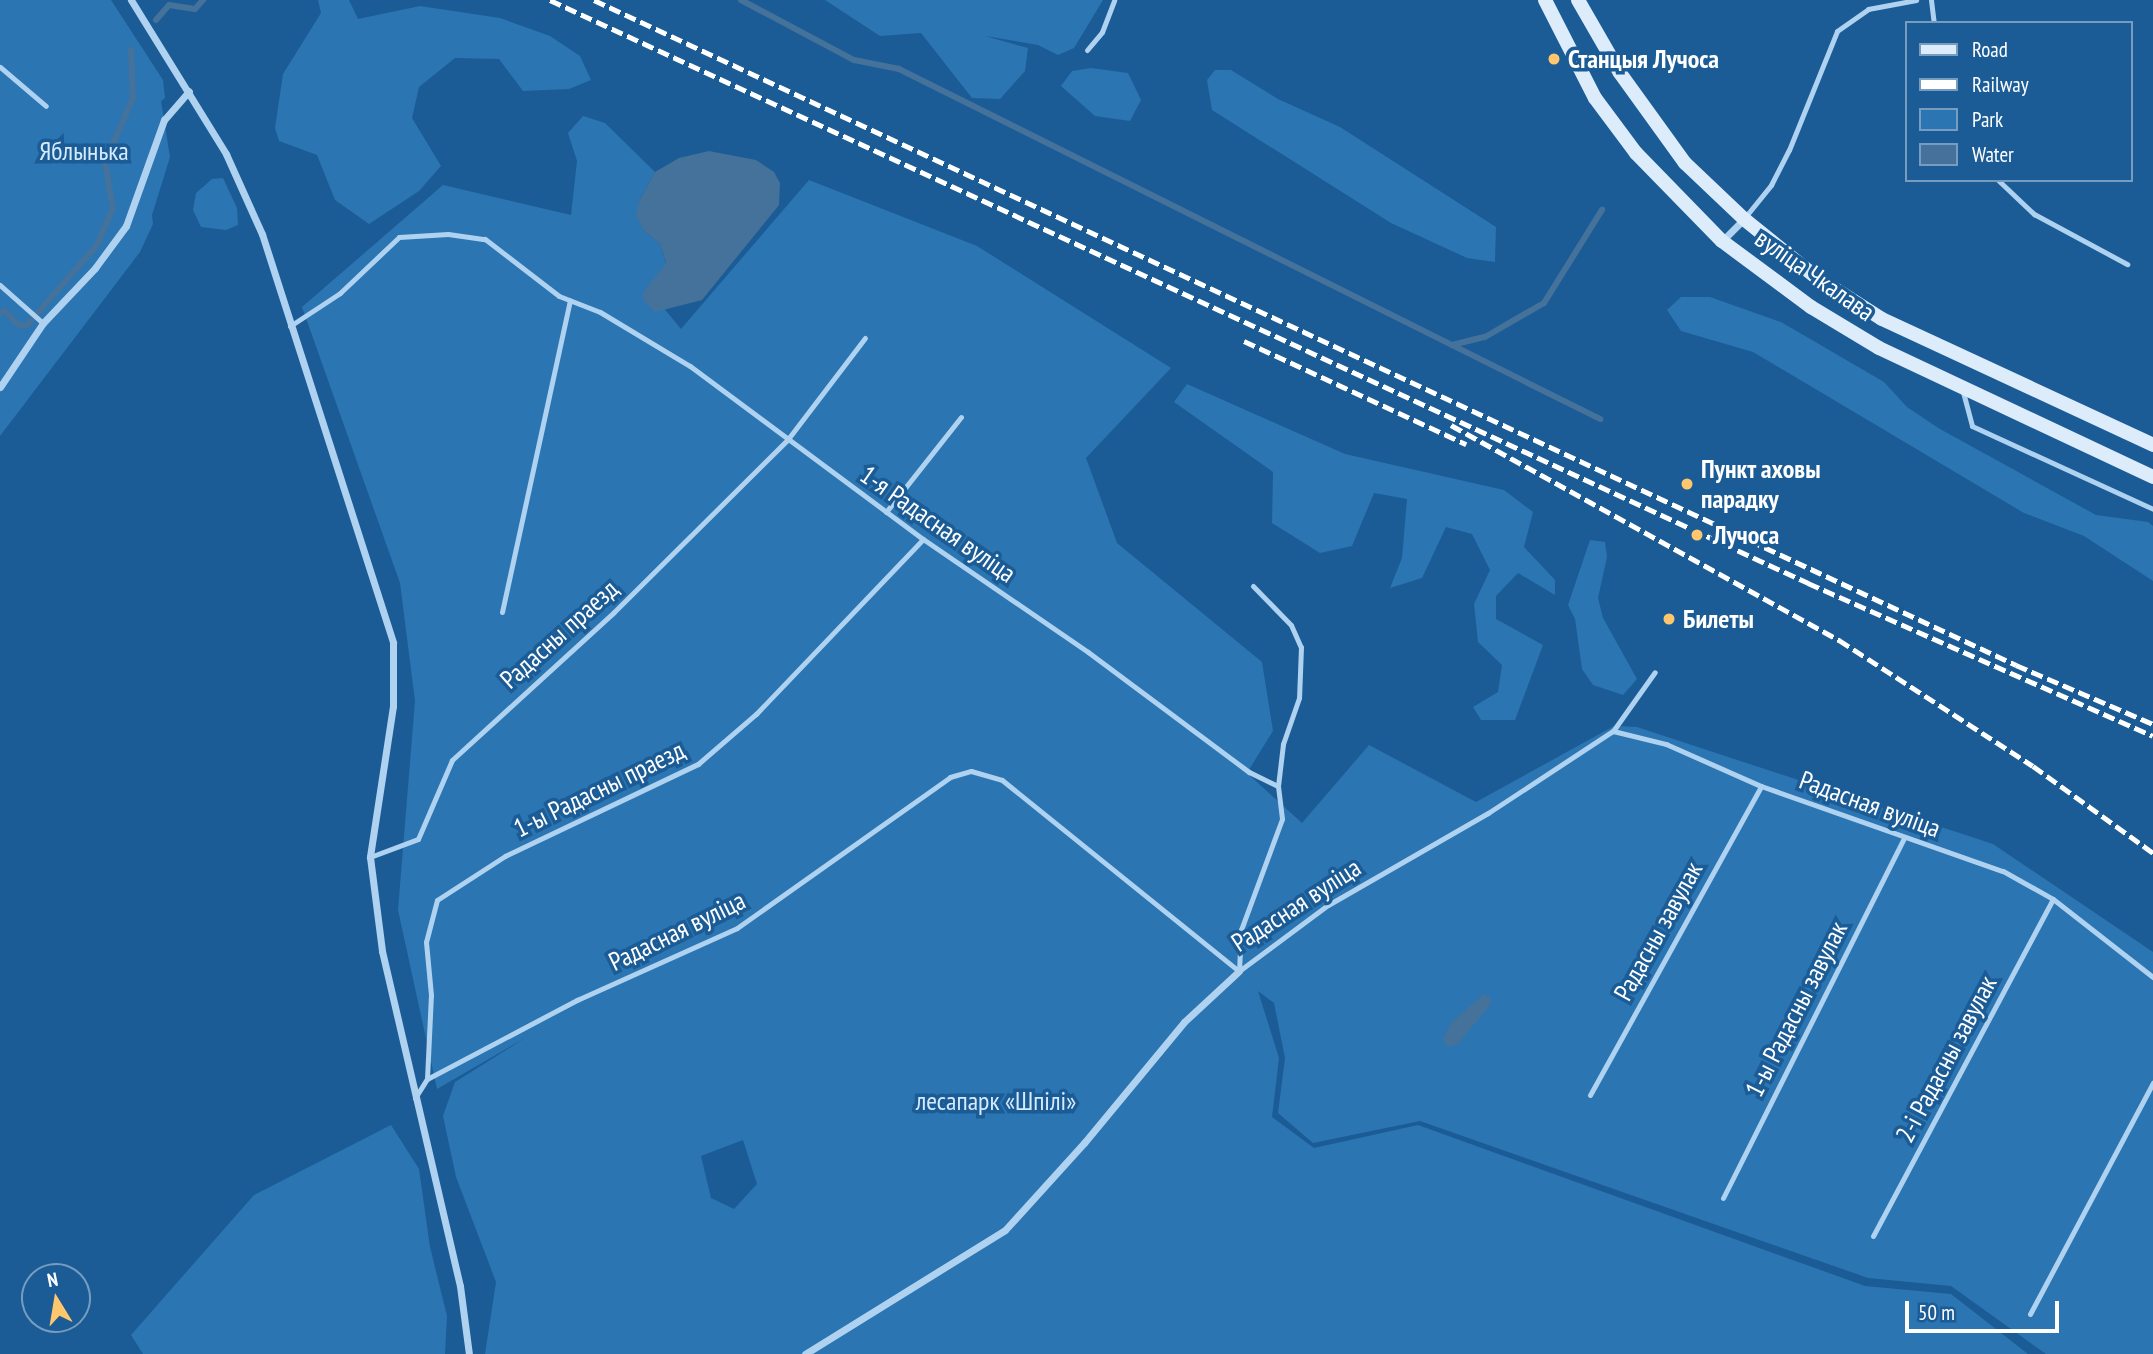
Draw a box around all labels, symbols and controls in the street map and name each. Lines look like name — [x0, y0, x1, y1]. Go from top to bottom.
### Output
legend — [1904, 21, 2132, 182]
text: Road — [1972, 36, 2008, 63]
place label: Станцыя Лучоса — [1568, 43, 1719, 75]
marker: Станцыя Лучоса — [1546, 51, 1562, 67]
text: Railway — [1972, 71, 2029, 98]
text: Park — [1972, 106, 2003, 133]
park label: Яблынька — [39, 135, 129, 167]
text: Water — [1972, 141, 2014, 168]
street label: вуліца Чкалава — [1749, 222, 1881, 328]
place label: Пункт аховы парадку — [1701, 453, 1821, 514]
street label: 1-я Радасная вуліца — [854, 459, 1022, 589]
marker: Пункт аховы парадку — [1679, 476, 1695, 492]
place label: Лучоса — [1713, 519, 1779, 551]
marker: Лучоса — [1687, 525, 1707, 545]
street label: Радасны праезд — [494, 573, 624, 695]
place label: Билеты — [1683, 603, 1754, 635]
marker: Билеты — [1661, 611, 1677, 627]
street label: 1-ы Радасны праезд — [508, 734, 690, 844]
street label: Радасная вуліца — [1795, 764, 1945, 844]
street label: Радасная вуліца — [1226, 852, 1366, 958]
street label: Радасны завулак — [1607, 856, 1709, 1006]
street label: Радасная вуліца — [604, 885, 750, 977]
street label: 1-ы Радасны завулак — [1738, 916, 1854, 1102]
street label: 2-і Радасны завулак — [1889, 970, 2003, 1148]
park label: лесапарк «Шпілі» — [916, 1085, 1076, 1117]
north arrow — [21, 1263, 91, 1333]
text: N — [45, 1267, 60, 1292]
scale bar — [1908, 1288, 2062, 1332]
text: 50 m — [1918, 1299, 1955, 1326]

